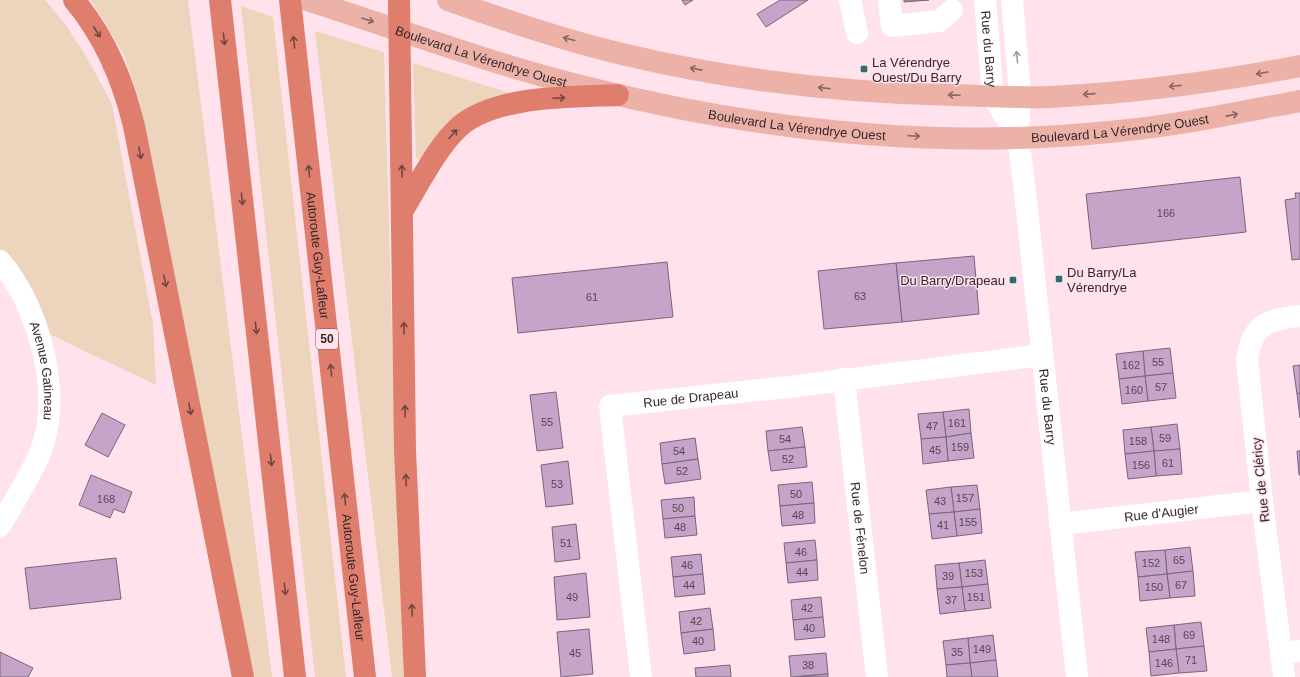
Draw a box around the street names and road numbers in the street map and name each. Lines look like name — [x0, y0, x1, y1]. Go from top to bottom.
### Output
street label: Rue du Barry — [978, 10, 999, 88]
street label: Boulevard La Vérendrye Ouest — [393, 23, 569, 90]
street label: Boulevard La Vérendrye Ouest — [707, 107, 887, 143]
street label: Boulevard La Vérendrye Ouest — [1031, 111, 1210, 145]
street label: Autoroute Guy-Lafleur — [303, 191, 332, 321]
street label: Avenue Gatineau — [27, 319, 56, 421]
road number: 50 — [316, 329, 338, 349]
street label: Rue du Barry — [1036, 368, 1059, 446]
street label: Rue de Drapeau — [643, 385, 739, 410]
street label: Rue de Cléricy — [1249, 436, 1272, 523]
street label: Rue de Fénelon — [847, 481, 873, 575]
street label: Rue d'Augier — [1123, 501, 1200, 525]
street label: Autoroute Guy-Lafleur — [339, 513, 368, 643]

